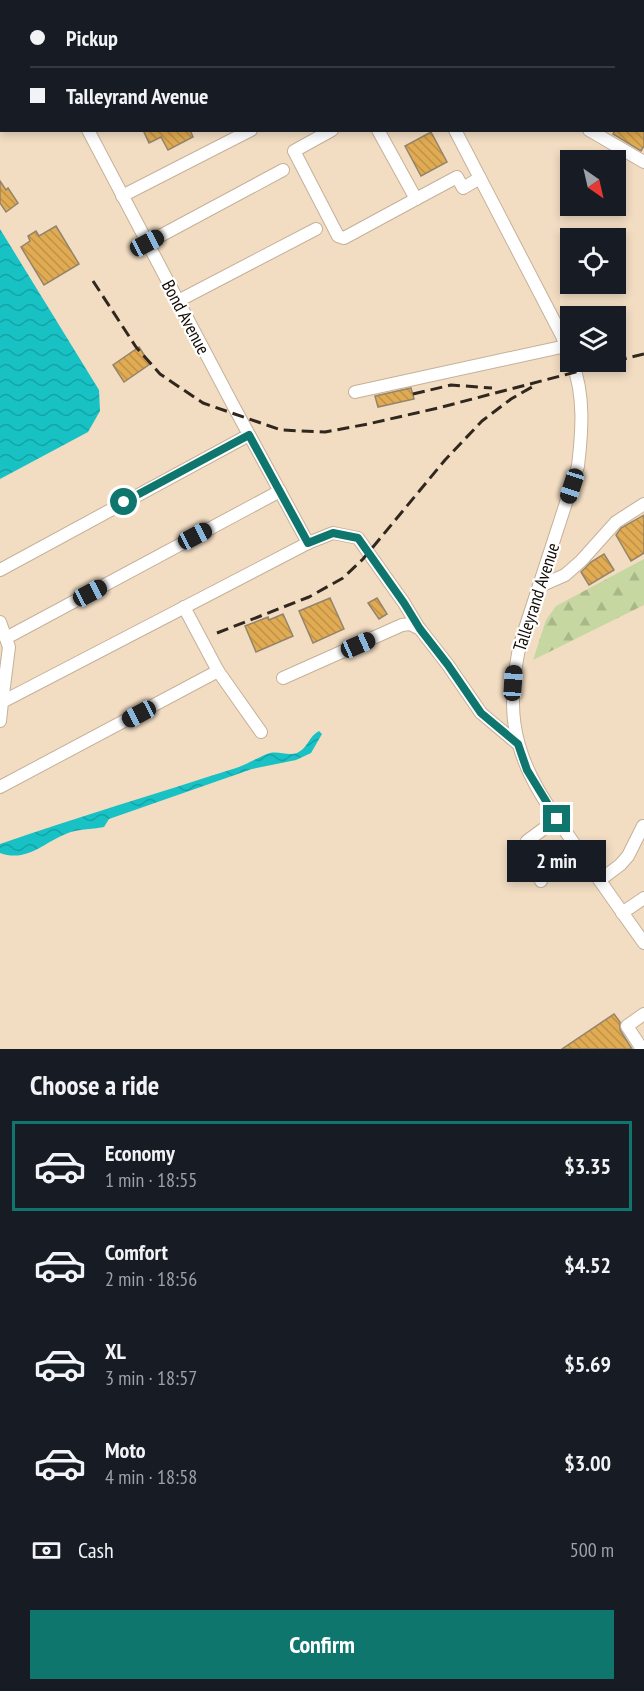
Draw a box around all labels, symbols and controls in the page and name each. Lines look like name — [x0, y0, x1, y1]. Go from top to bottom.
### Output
text: Pickup — [66, 24, 118, 52]
text: Talleyrand Avenue — [66, 82, 208, 110]
north arrow — [560, 150, 626, 216]
map controls — [560, 150, 626, 372]
car — [127, 227, 167, 259]
button: locate — [560, 228, 626, 294]
street label: Bond Avenue — [157, 276, 215, 358]
button: layers — [560, 306, 626, 372]
car — [558, 466, 586, 506]
route start — [110, 488, 137, 515]
car — [175, 520, 215, 552]
street label: Talleyrand Avenue — [508, 540, 564, 654]
car — [70, 577, 110, 609]
car — [338, 629, 378, 661]
car — [503, 664, 523, 702]
car — [119, 698, 159, 730]
route end — [543, 805, 570, 832]
callout: 2 min — [508, 840, 606, 882]
text: 2 min — [536, 848, 577, 874]
text: Choose a ride — [30, 1068, 159, 1102]
icon: car — [33, 1139, 87, 1193]
text: Economy — [105, 1139, 175, 1167]
text: $3.35 — [564, 1152, 611, 1180]
text: 1 min · 18:55 — [105, 1167, 197, 1193]
icon: car — [33, 1238, 87, 1292]
text: Comfort — [105, 1238, 168, 1266]
text: $4.52 — [564, 1251, 611, 1279]
text: 2 min · 18:56 — [105, 1266, 197, 1292]
icon: car — [33, 1337, 87, 1391]
text: XL — [105, 1337, 126, 1365]
text: $5.69 — [564, 1350, 611, 1378]
text: 3 min · 18:57 — [105, 1365, 197, 1391]
icon: car — [33, 1436, 87, 1490]
text: Moto — [105, 1436, 146, 1464]
text: $3.00 — [564, 1449, 611, 1477]
text: 4 min · 18:58 — [105, 1464, 197, 1490]
icon: cash — [30, 1534, 63, 1567]
text: Cash — [78, 1536, 114, 1564]
text: 500 m — [570, 1537, 614, 1563]
button: Confirm — [30, 1610, 614, 1679]

